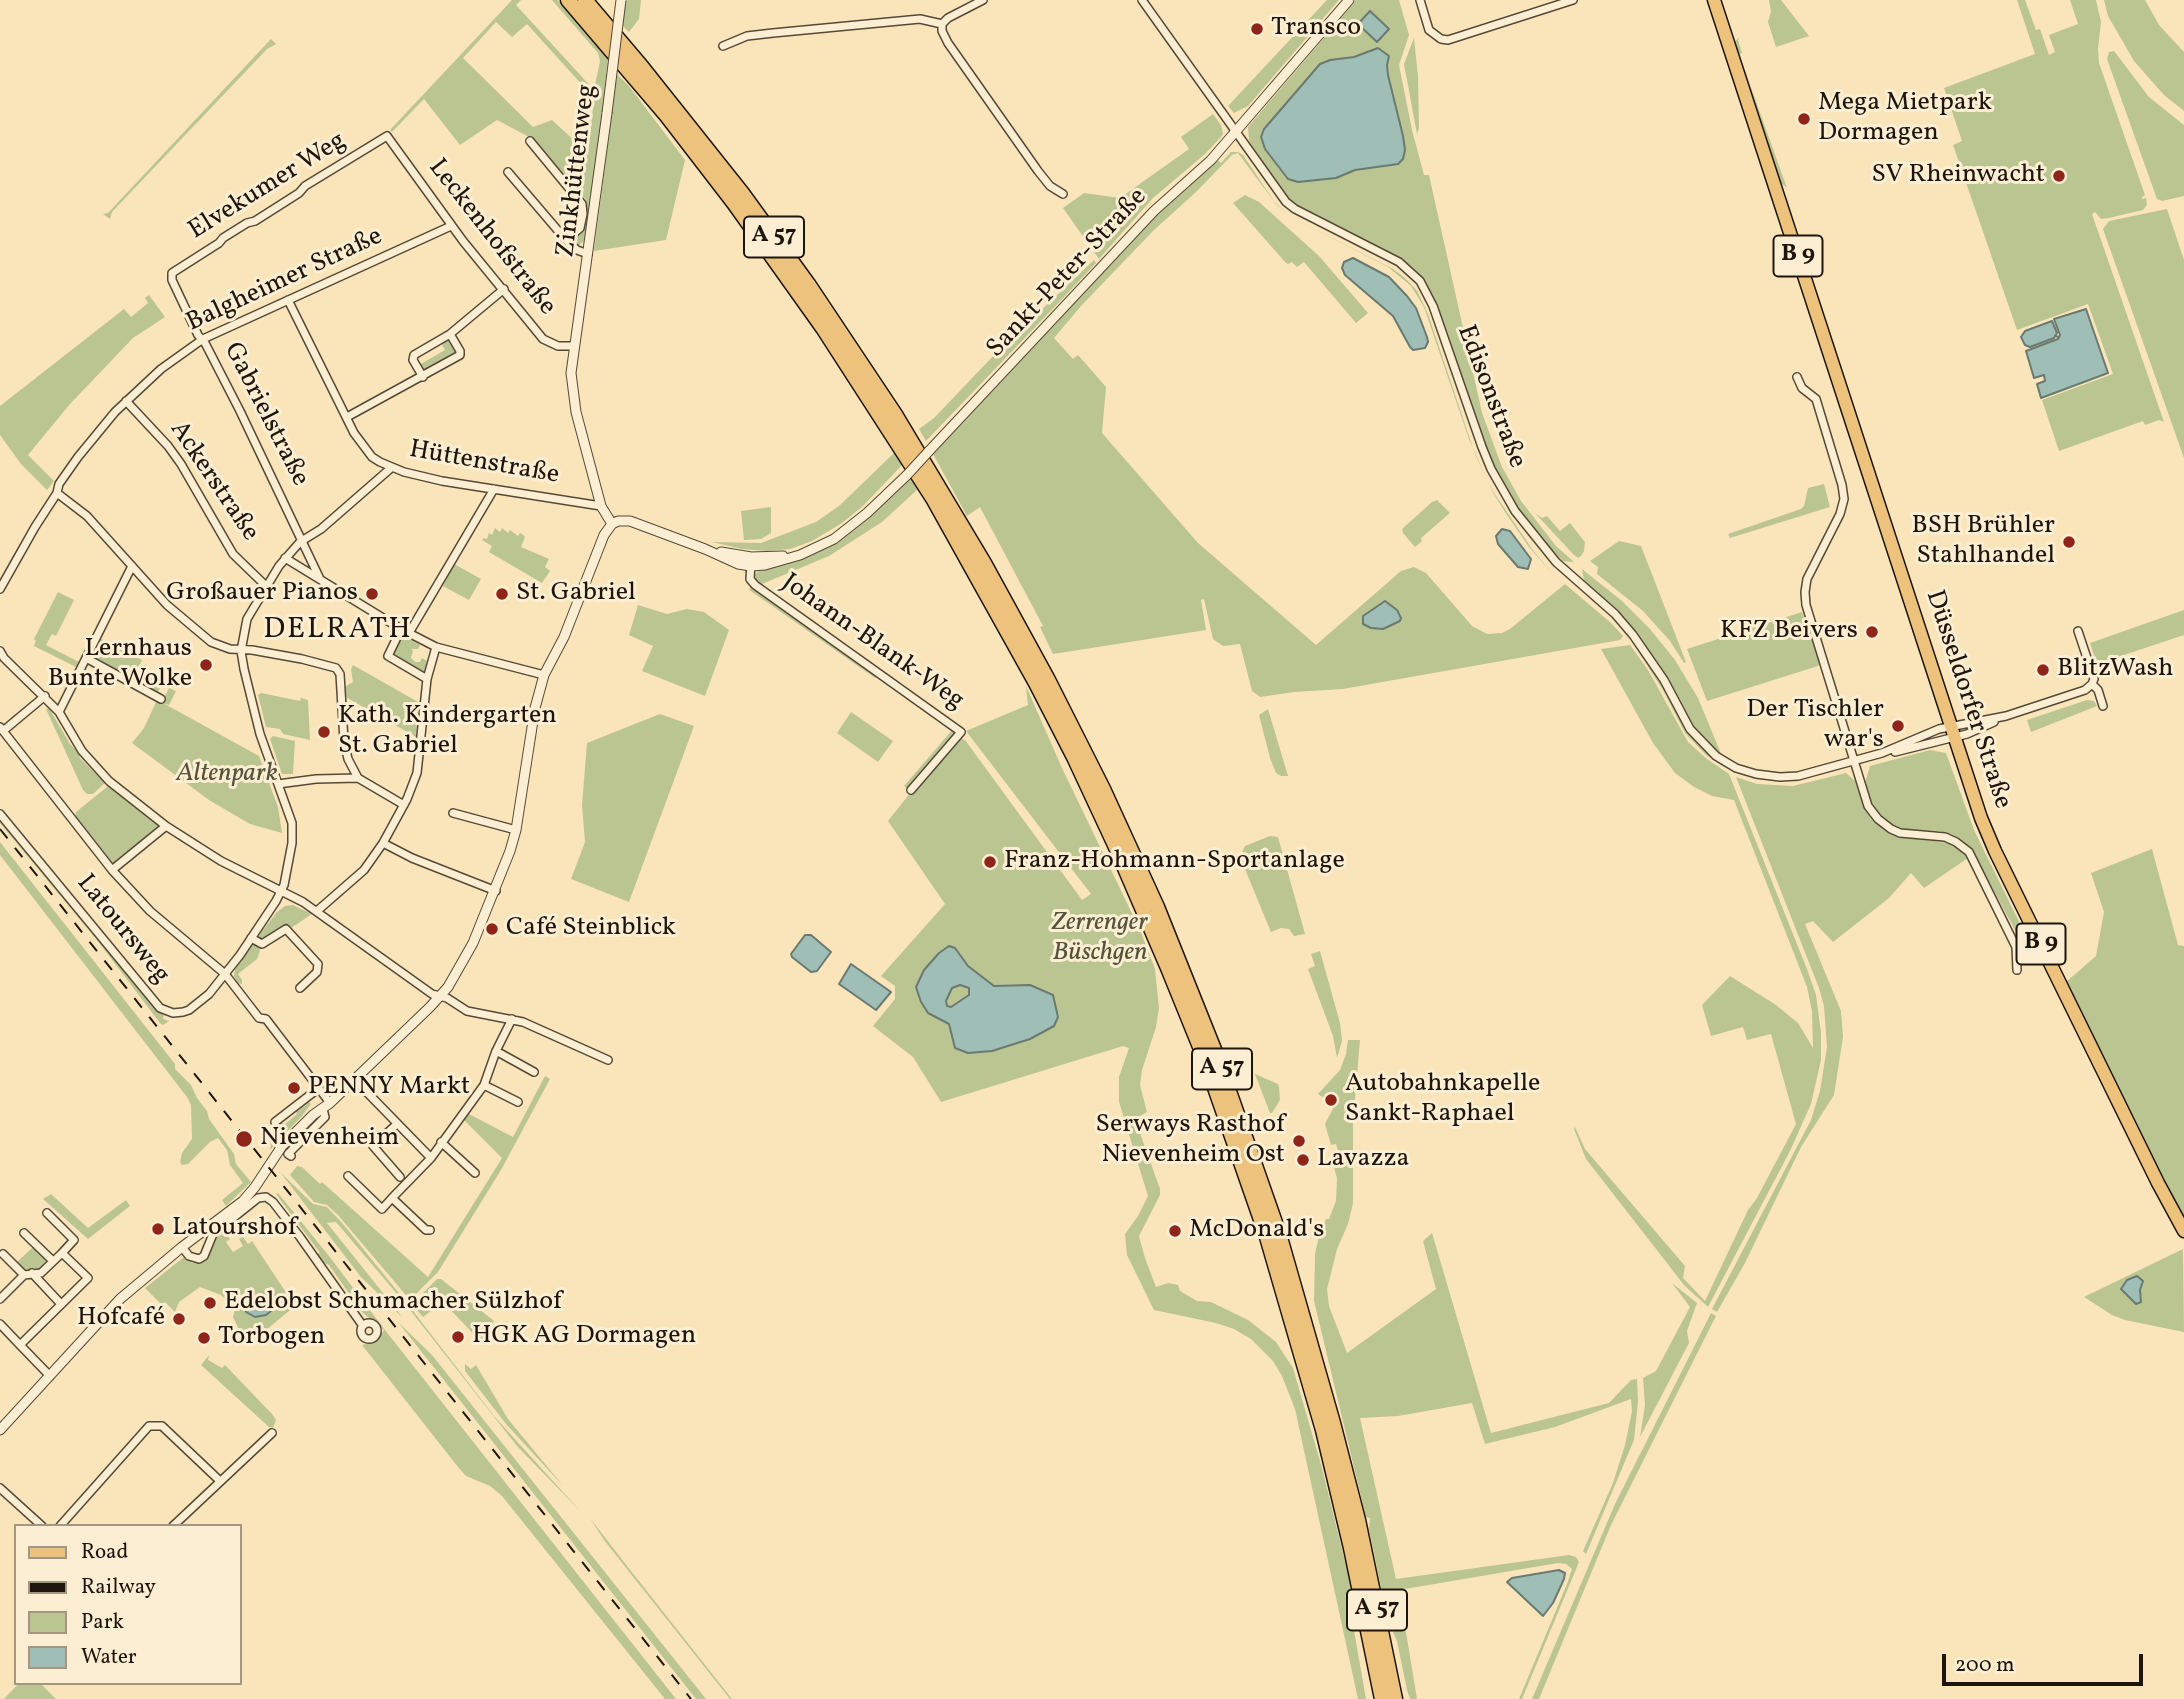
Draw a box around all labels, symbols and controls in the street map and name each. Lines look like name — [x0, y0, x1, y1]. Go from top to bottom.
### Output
place label: Transco — [1271, 13, 1361, 45]
marker: Transco — [1249, 21, 1265, 37]
street label: Zinkhüttenweg — [552, 83, 604, 259]
place label: Mega Mietpark Dormagen — [1818, 88, 1992, 150]
marker: Mega Mietpark Dormagen — [1796, 111, 1812, 127]
street label: Elvekumer Weg — [184, 126, 352, 248]
street label: Leckenhofstraße — [420, 154, 562, 322]
place label: SV Rheinwacht — [1872, 160, 2045, 192]
marker: SV Rheinwacht — [2051, 168, 2067, 184]
street label: Sankt-Peter-Straße — [981, 183, 1155, 365]
road number: A 57 — [744, 216, 804, 258]
street label: Balgheimer Straße — [182, 222, 388, 340]
road number: B 9 — [1773, 235, 1822, 276]
street label: Edisonstraße — [1448, 321, 1532, 473]
street label: Gabrielstraße — [215, 338, 315, 492]
street label: Ackerstraße — [162, 416, 264, 548]
street label: Hüttenstraße — [407, 435, 561, 493]
place label: BSH Brühler Stahlhandel — [1911, 511, 2055, 572]
marker: BSH Brühler Stahlhandel — [2061, 534, 2077, 550]
street label: Johann-Blank-Weg — [775, 568, 969, 718]
place label: Großauer Pianos — [166, 578, 358, 610]
place label: St. Gabriel — [516, 578, 636, 610]
marker: Großauer Pianos — [364, 586, 380, 602]
marker: St. Gabriel — [494, 586, 510, 602]
street label: Düsseldorfer Straße — [1917, 587, 2017, 813]
district label: DELRATH — [264, 613, 412, 649]
place label: KFZ Beivers — [1720, 616, 1858, 648]
marker: KFZ Beivers — [1864, 624, 1880, 640]
place label: Lernhaus Bunte Wolke — [48, 634, 192, 696]
place label: BlitzWash — [2057, 654, 2173, 686]
marker: Lernhaus Bunte Wolke — [198, 657, 214, 673]
marker: BlitzWash — [2035, 662, 2051, 678]
place label: Der Tischler war's — [1746, 695, 1884, 756]
place label: Kath. Kindergarten St. Gabriel — [338, 701, 557, 762]
marker: Der Tischler war's — [1890, 718, 1906, 734]
marker: Kath. Kindergarten St. Gabriel — [316, 724, 332, 740]
park label: Altenpark — [176, 759, 278, 791]
place label: Franz-Hohmann-Sportanlage — [1004, 846, 1345, 878]
marker: Franz-Hohmann-Sportanlage — [982, 854, 998, 870]
street label: Latoursweg — [69, 869, 175, 991]
park label: Zerrenger Büschgen — [1052, 908, 1148, 970]
place label: Café Steinblick — [506, 913, 676, 945]
marker: Café Steinblick — [484, 921, 500, 937]
road number: B 9 — [2016, 924, 2066, 964]
road number: A 57 — [1192, 1049, 1252, 1090]
place label: Autobahnkapelle Sankt-Raphael — [1345, 1069, 1540, 1130]
place label: PENNY Markt — [308, 1072, 470, 1104]
marker: PENNY Markt — [286, 1080, 302, 1096]
marker: Autobahnkapelle Sankt-Raphael — [1323, 1092, 1339, 1108]
place label: Serways Rasthof Nievenheim Ost — [1096, 1110, 1285, 1172]
place label: Nievenheim — [260, 1123, 399, 1155]
marker: Nievenheim — [234, 1129, 254, 1149]
marker: Serways Rasthof Nievenheim Ost — [1291, 1133, 1307, 1149]
place label: Lavazza — [1317, 1144, 1409, 1176]
marker: Lavazza — [1295, 1152, 1311, 1168]
place label: Latourshof — [172, 1213, 297, 1245]
place label: McDonald's — [1189, 1215, 1324, 1247]
marker: Latourshof — [150, 1221, 166, 1237]
marker: McDonald's — [1167, 1223, 1183, 1239]
place label: Edelobst Schumacher Sülzhof — [224, 1287, 562, 1319]
marker: Edelobst Schumacher Sülzhof — [202, 1295, 218, 1311]
place label: Hofcafé — [77, 1303, 165, 1335]
marker: Hofcafé — [171, 1311, 187, 1327]
place label: HGK AG Dormagen — [472, 1321, 696, 1353]
place label: Torbogen — [218, 1322, 325, 1354]
marker: HGK AG Dormagen — [450, 1329, 466, 1345]
marker: Torbogen — [196, 1330, 212, 1346]
legend — [14, 1524, 242, 1685]
text: Road — [81, 1538, 128, 1567]
text: Railway — [81, 1573, 156, 1602]
road number: A 57 — [1347, 1590, 1407, 1630]
text: Park — [81, 1608, 124, 1637]
scale bar — [1946, 1640, 2147, 1684]
text: Water — [81, 1643, 137, 1672]
text: 200 m — [1955, 1651, 2015, 1680]

